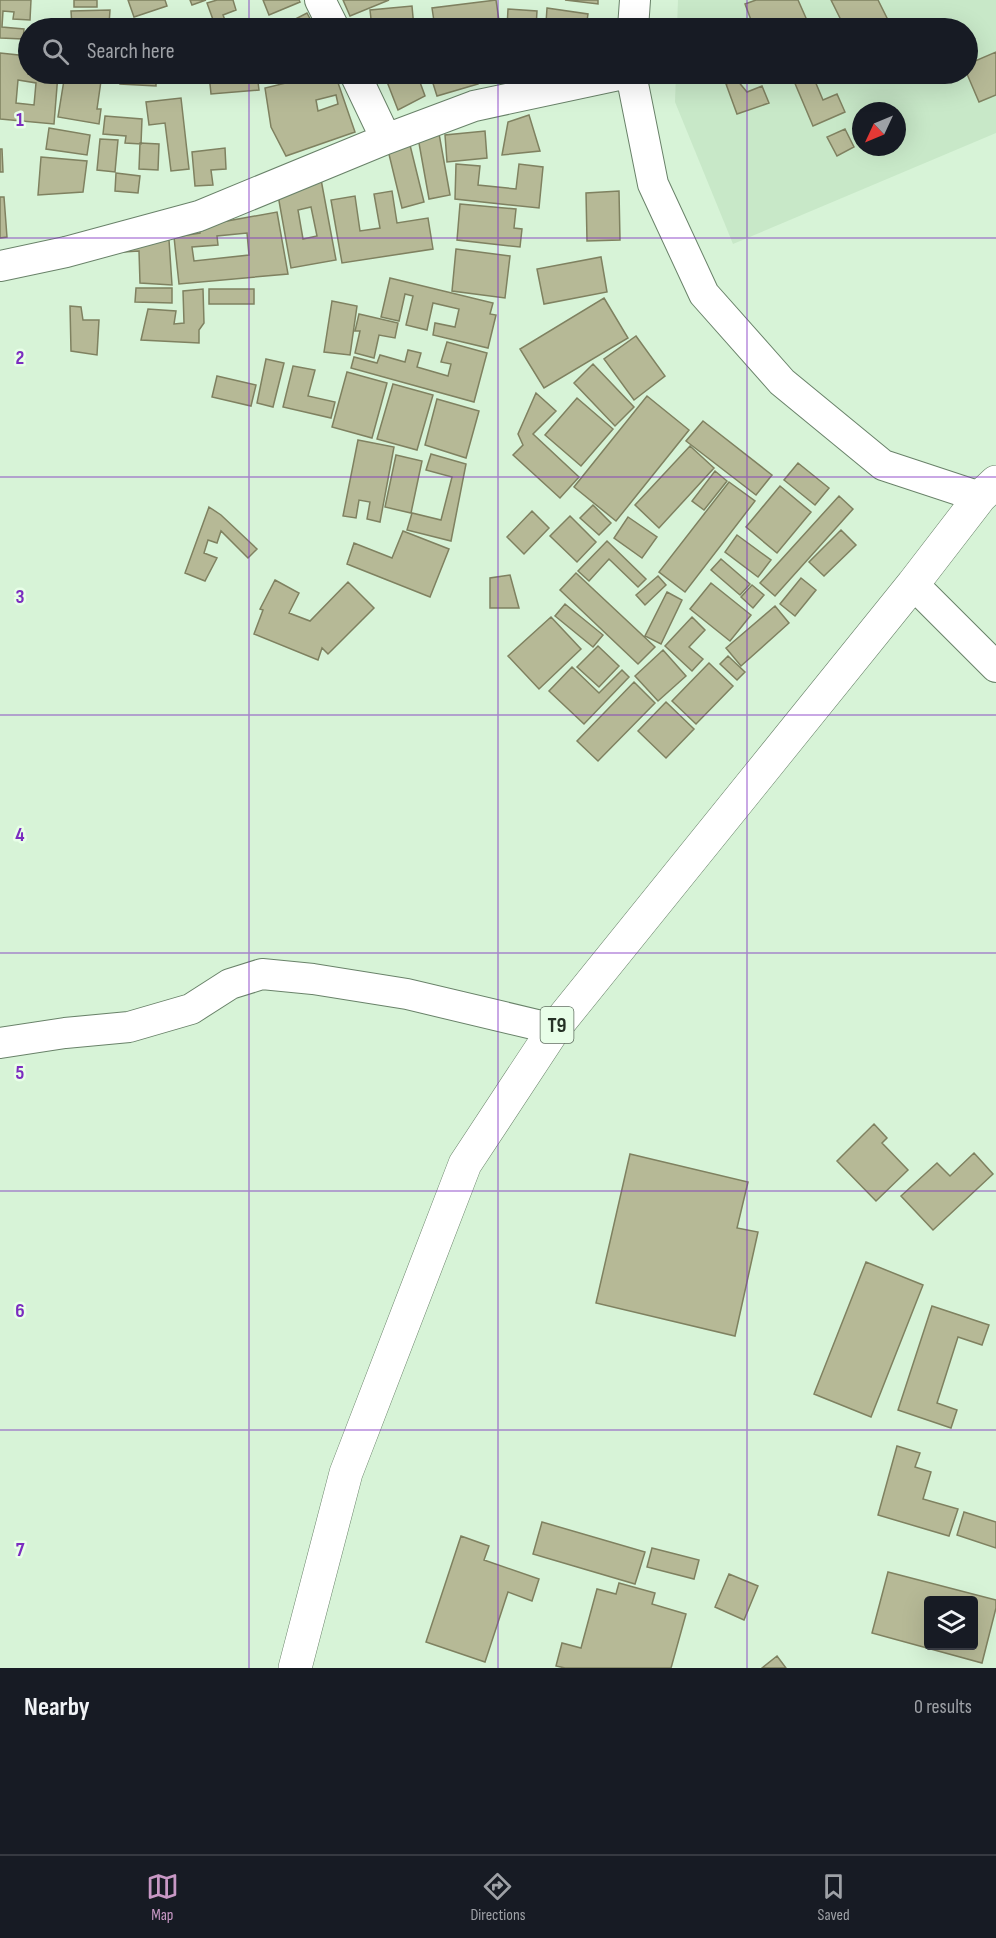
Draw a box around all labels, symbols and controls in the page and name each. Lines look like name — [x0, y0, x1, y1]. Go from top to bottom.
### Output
search box — [18, 18, 978, 84]
icon: search — [39, 35, 72, 68]
text: Search here — [87, 38, 174, 65]
north arrow — [852, 102, 906, 156]
text: 1 — [16, 108, 24, 132]
text: 2 — [16, 346, 24, 370]
text: 3 — [16, 585, 25, 609]
text: 4 — [15, 823, 25, 847]
road number: T9 — [540, 1007, 574, 1043]
text: 5 — [16, 1061, 25, 1085]
text: 6 — [15, 1299, 25, 1323]
text: 7 — [16, 1538, 25, 1562]
map controls — [924, 1596, 978, 1650]
button: layers — [924, 1596, 978, 1650]
text: Nearby — [24, 1692, 90, 1723]
text: 0 results — [914, 1695, 972, 1719]
tab: Map — [146, 1870, 179, 1925]
tab: Directions — [470, 1870, 526, 1925]
tab: Saved — [817, 1870, 850, 1925]

